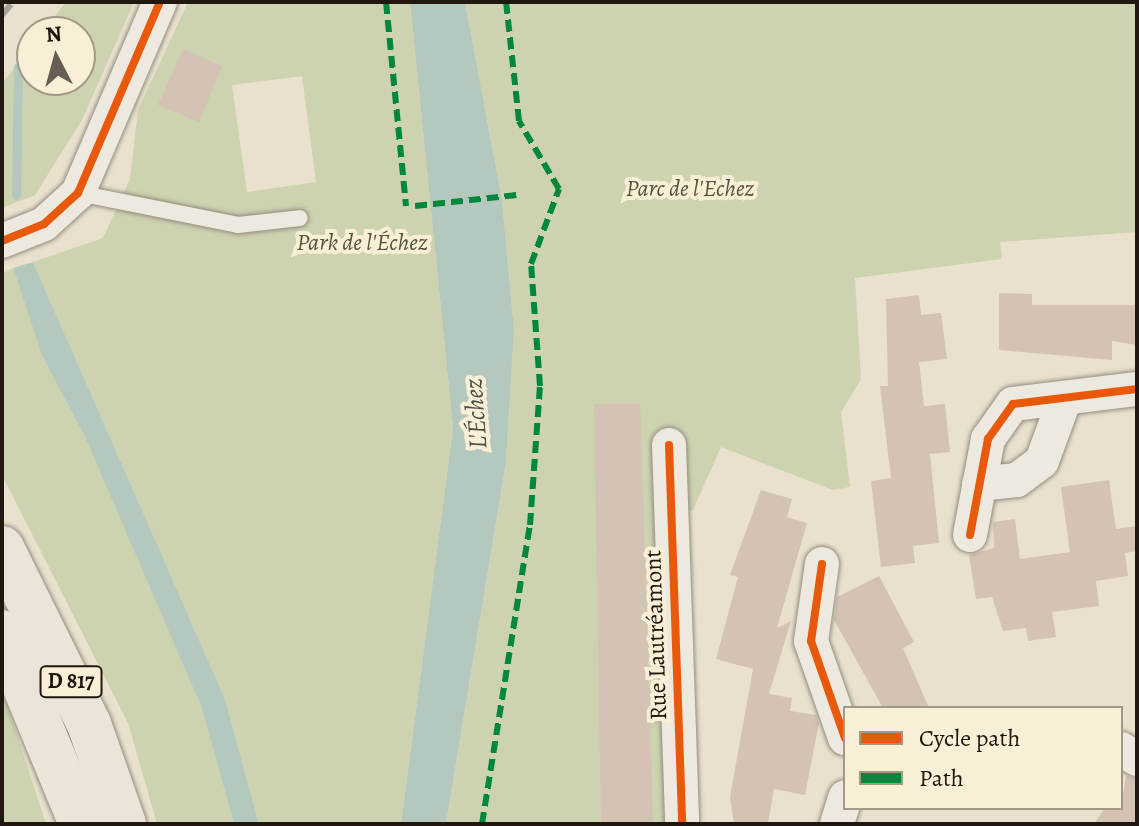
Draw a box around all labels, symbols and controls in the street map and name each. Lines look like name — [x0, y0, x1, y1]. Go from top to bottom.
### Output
north arrow — [16, 16, 96, 96]
text: N — [44, 18, 63, 50]
park label: Parc de l'Echez — [626, 175, 754, 203]
park label: Park de l'Échez — [297, 229, 427, 257]
water label: L'Échez — [458, 378, 494, 450]
street label: Rue Lautréamont — [639, 549, 673, 721]
road number: D 817 — [39, 664, 103, 700]
legend — [843, 706, 1123, 810]
text: Cycle path — [919, 722, 1020, 754]
text: Path — [919, 762, 964, 794]

